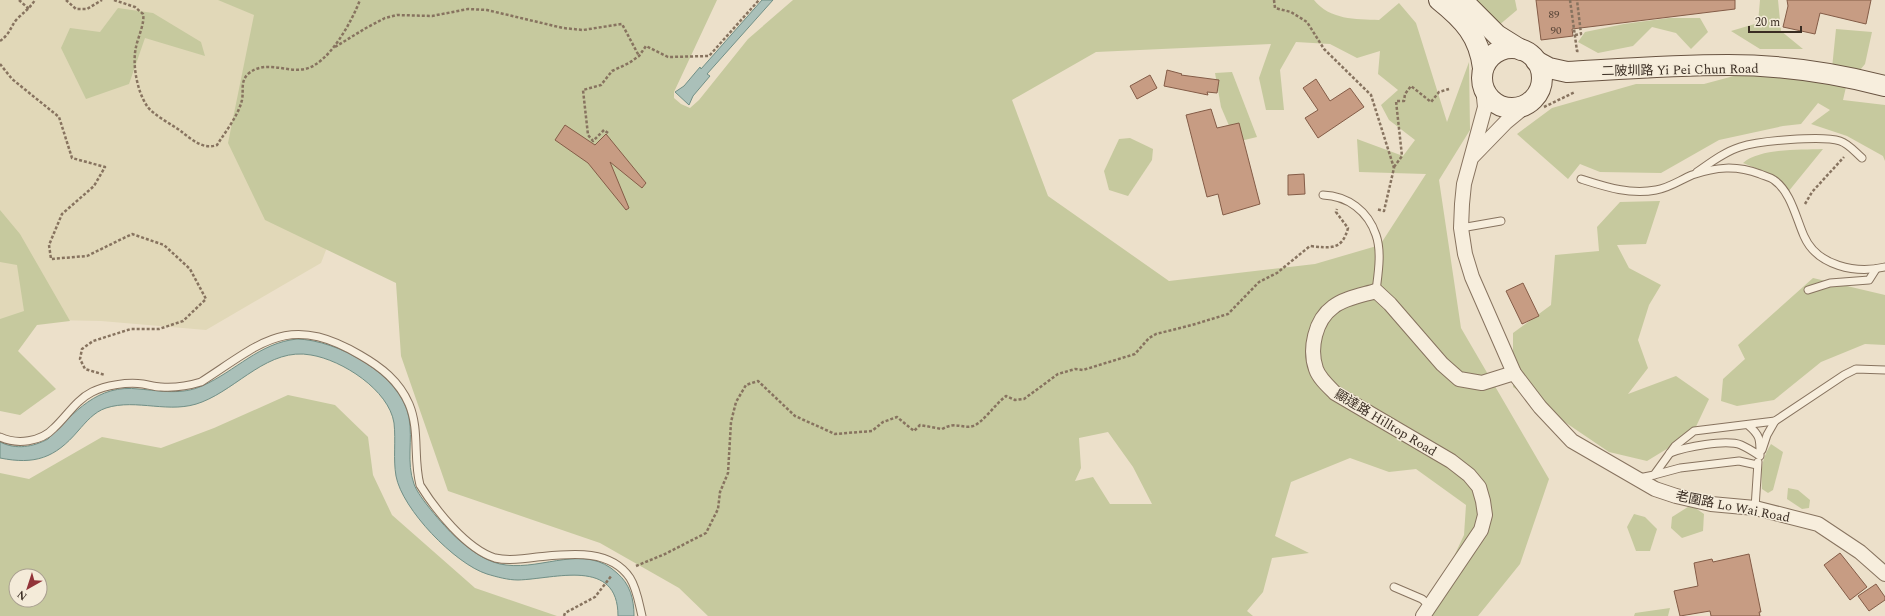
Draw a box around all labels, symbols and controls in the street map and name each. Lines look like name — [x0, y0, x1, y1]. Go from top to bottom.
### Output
house number: 89 — [1549, 6, 1560, 23]
scale bar — [1749, 8, 1801, 34]
text: 20 m — [1755, 13, 1780, 32]
house number: 90 — [1551, 22, 1562, 39]
street label: 二陂圳路 Yi Pei Chun Road — [1601, 59, 1759, 81]
street label: 顯達路 Hilltop Road — [1331, 384, 1440, 461]
street label: 老圍路 Lo Wai Road — [1674, 486, 1792, 528]
north arrow — [8, 568, 48, 608]
text: N — [13, 586, 31, 605]

